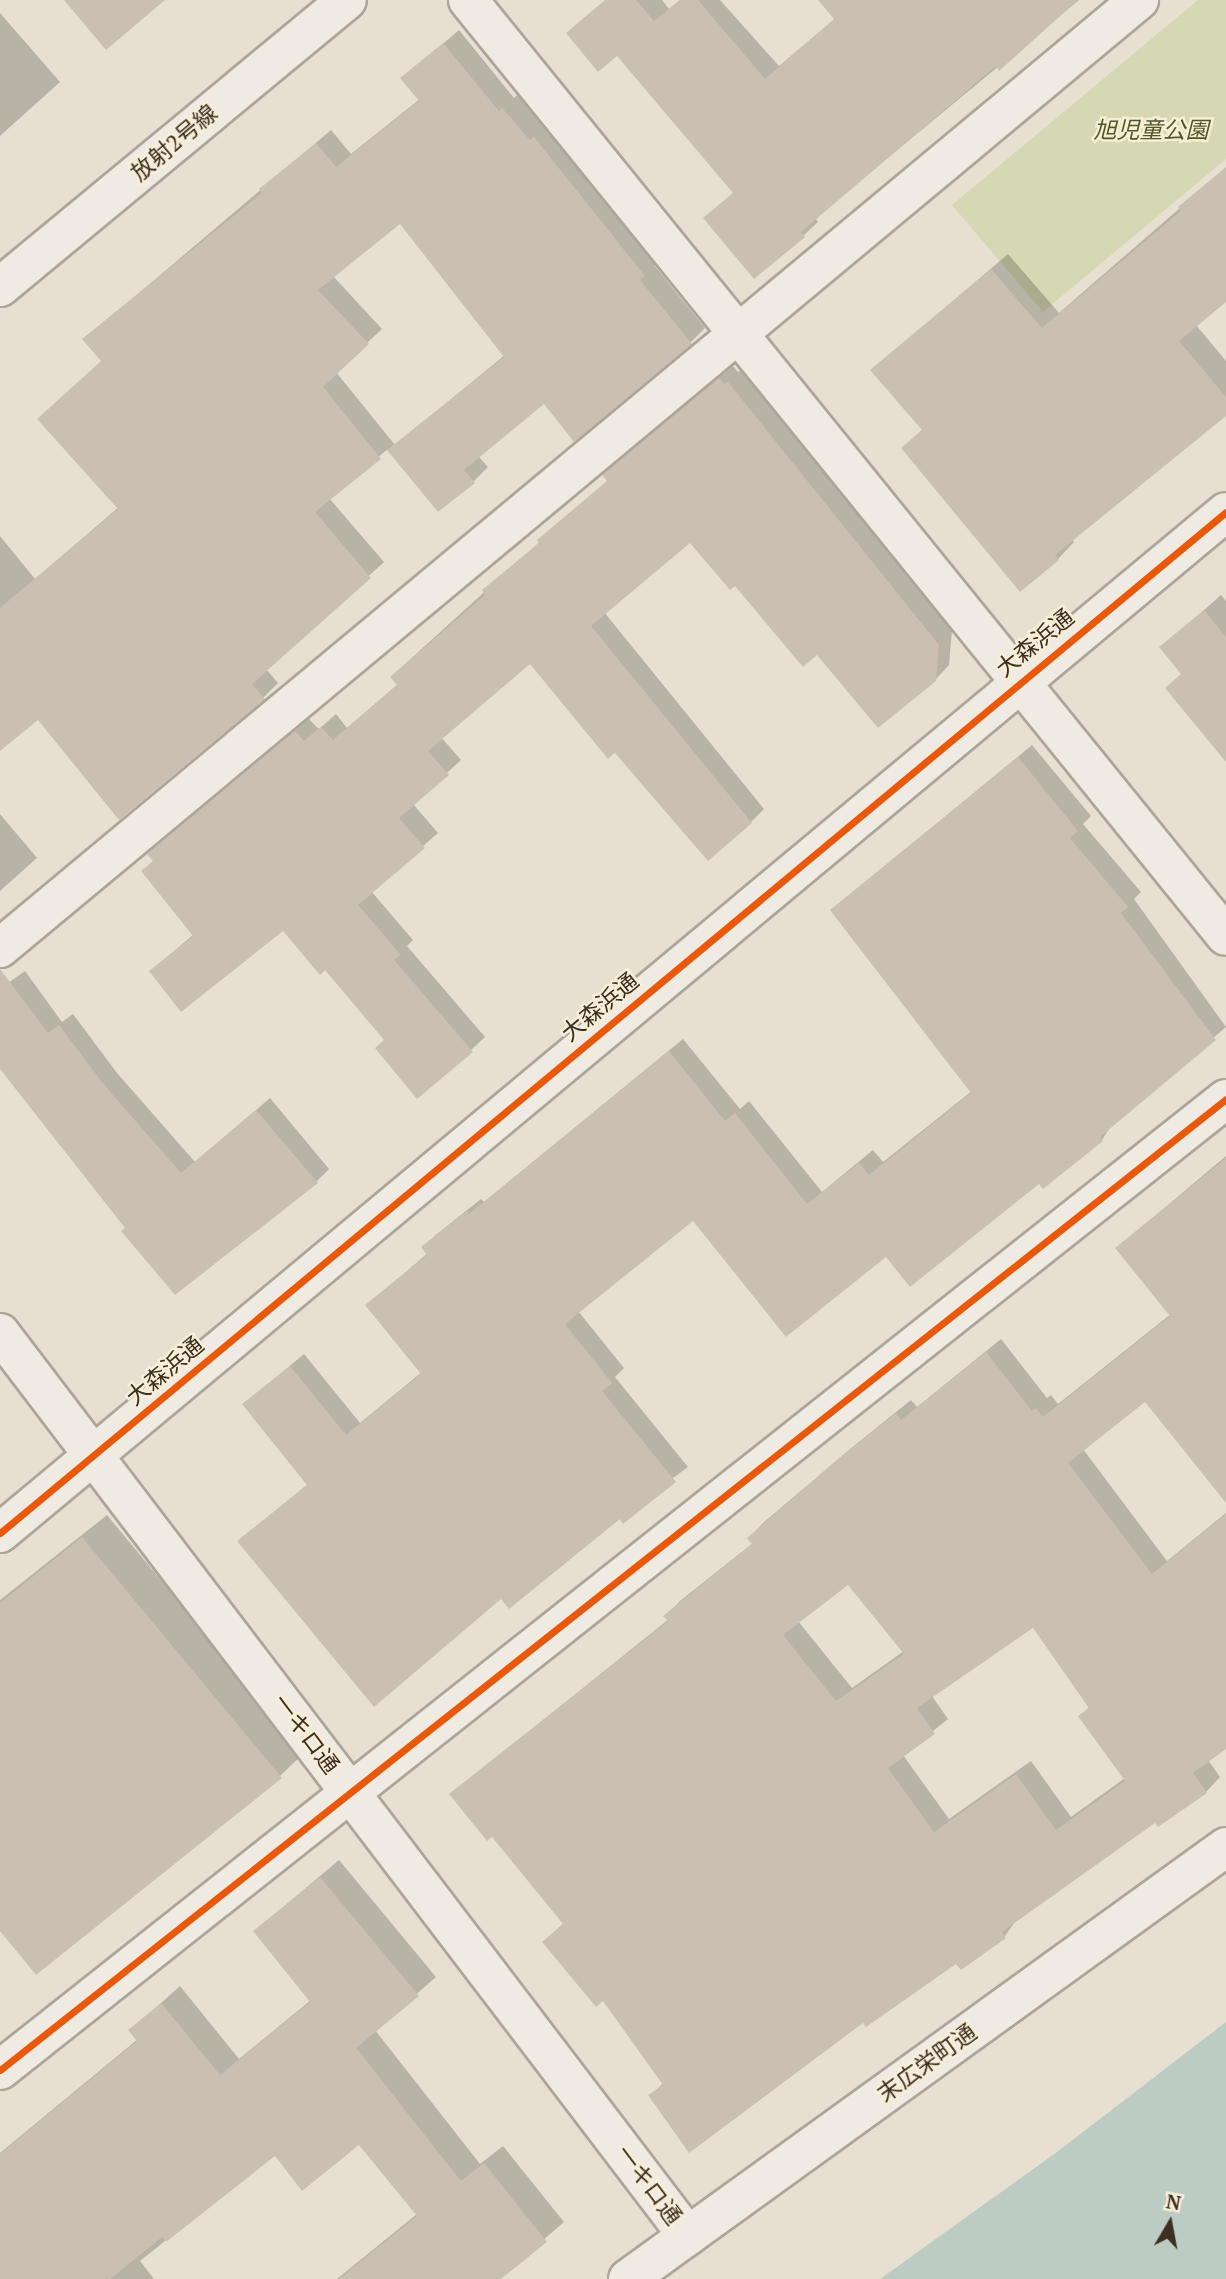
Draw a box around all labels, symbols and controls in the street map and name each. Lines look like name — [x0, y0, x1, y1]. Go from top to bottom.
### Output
street label: 放射2号線 — [125, 99, 223, 187]
park label: 旭児童公園 — [1094, 116, 1208, 144]
street label: 大森浜通 — [991, 603, 1079, 683]
street label: 大森浜通 — [556, 967, 644, 1047]
street label: 大森浜通 — [121, 1331, 209, 1411]
street label: 一キロ通 — [267, 1689, 345, 1779]
street label: 末広栄町通 — [872, 2018, 982, 2108]
street label: 一キロ通 — [610, 2140, 688, 2230]
north arrow — [1135, 2188, 1205, 2258]
text: N — [1164, 2188, 1183, 2215]

